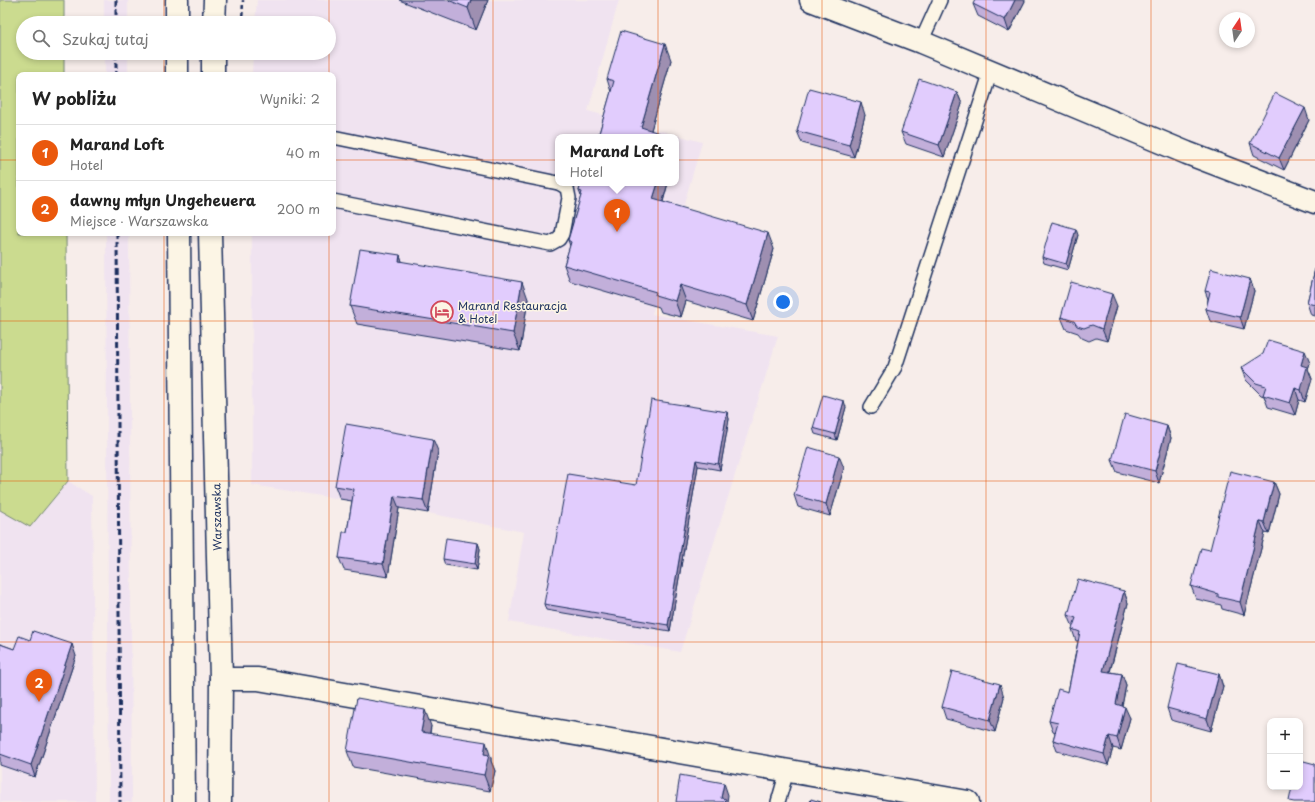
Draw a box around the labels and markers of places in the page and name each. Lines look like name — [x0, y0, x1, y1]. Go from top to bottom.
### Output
pin: 1 — [604, 199, 630, 232]
place label: Marand Restauracja & Hotel — [458, 297, 568, 327]
hotel icon: Marand Restauracja & Hotel — [429, 299, 455, 325]
pin: 2 — [26, 669, 52, 702]

